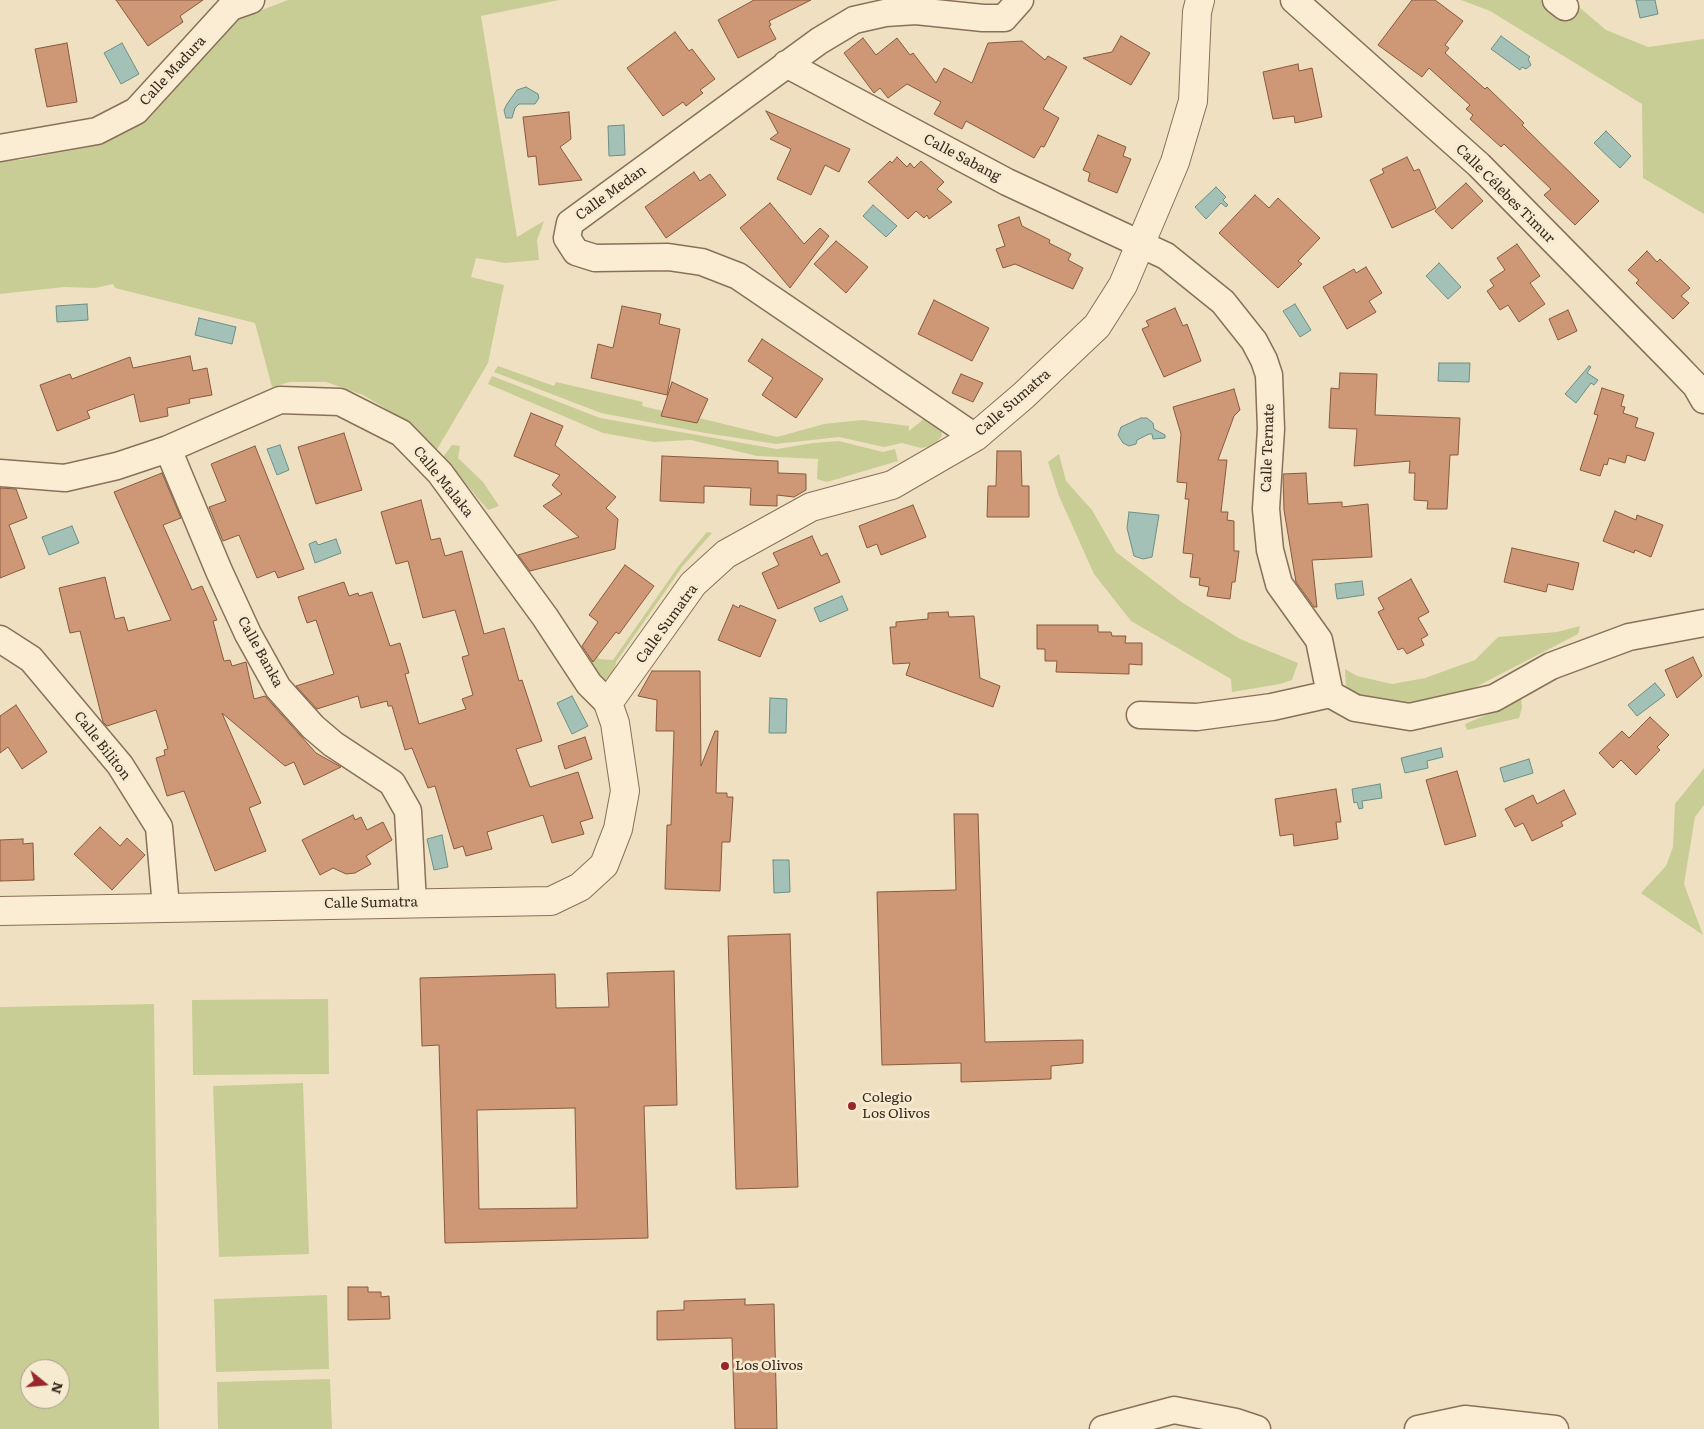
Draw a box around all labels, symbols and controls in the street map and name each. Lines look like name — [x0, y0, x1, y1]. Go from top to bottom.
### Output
street label: Calle Madura — [136, 33, 210, 109]
street label: Calle Sabang — [921, 131, 1003, 185]
street label: Calle Célebes Timur — [1452, 141, 1558, 247]
street label: Calle Medan — [573, 162, 649, 224]
street label: Calle Sumatra — [972, 366, 1054, 440]
street label: Calle Ternate — [1258, 403, 1278, 493]
street label: Calle Malaka — [409, 443, 477, 521]
street label: Calle Sumatra — [633, 581, 701, 667]
street label: Calle Banka — [234, 614, 286, 690]
street label: Calle Biliton — [70, 708, 134, 784]
street label: Calle Sumatra — [324, 894, 418, 912]
place label: Colegio Los Olivos — [862, 1090, 930, 1122]
marker: Colegio Los Olivos — [846, 1100, 858, 1112]
place label: Los Olivos — [735, 1358, 803, 1374]
north arrow — [20, 1359, 70, 1409]
marker: Los Olivos — [719, 1360, 731, 1372]
text: N — [47, 1380, 70, 1397]

